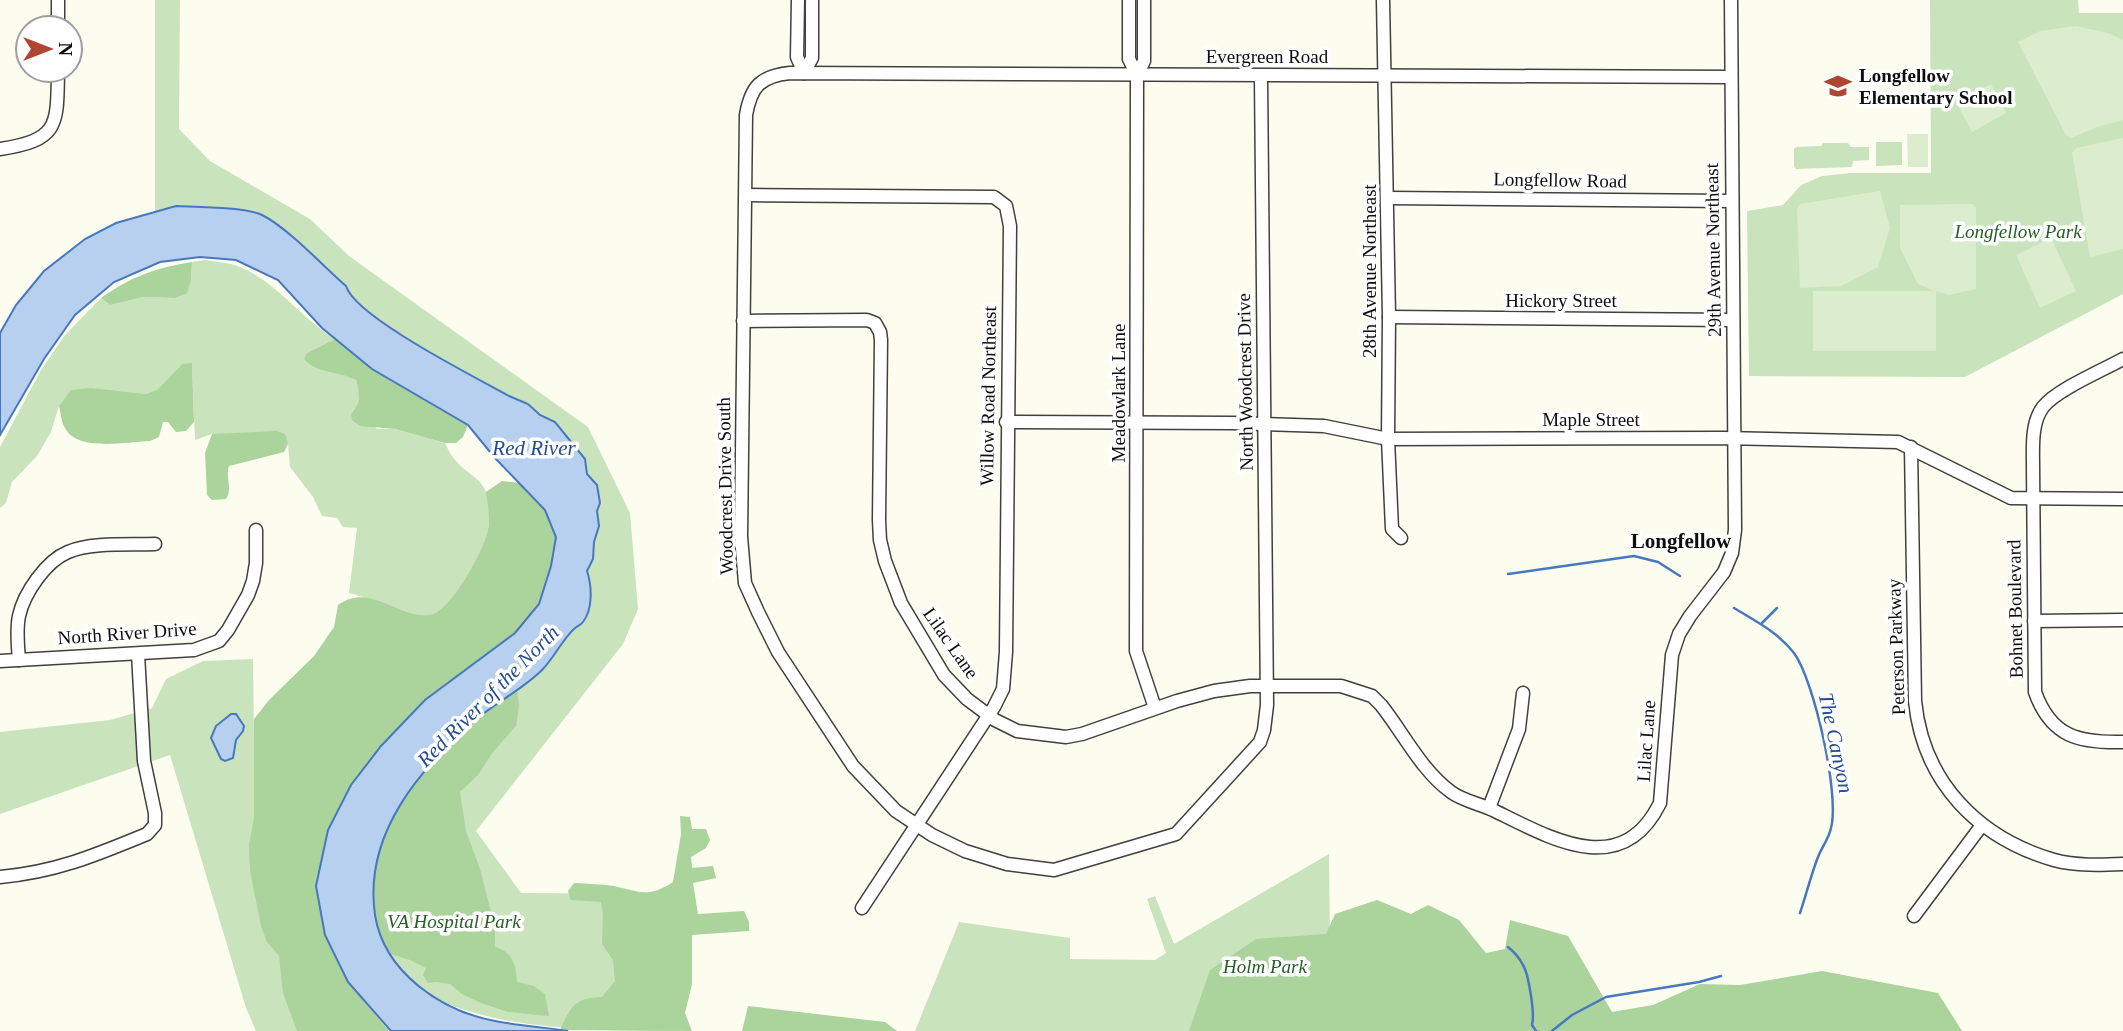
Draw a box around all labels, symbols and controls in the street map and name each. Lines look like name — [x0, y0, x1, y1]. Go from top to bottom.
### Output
north arrow — [14, 14, 84, 84]
text: N — [55, 42, 76, 56]
street label: Evergreen Road — [1206, 46, 1329, 67]
place label: Longfellow Elementary School — [1859, 65, 2013, 108]
school or university icon: Longfellow Elementary School — [1823, 71, 1853, 101]
street label: 29th Avenue Northeast — [1701, 162, 1725, 337]
street label: Longfellow Road — [1493, 168, 1627, 192]
street label: 28th Avenue Northeast — [1359, 183, 1380, 358]
park label: Longfellow Park — [1953, 221, 2082, 242]
street label: Hickory Street — [1505, 290, 1617, 311]
street label: North Woodcrest Drive — [1233, 293, 1257, 471]
street label: Willow Road Northeast — [976, 305, 1000, 486]
street label: Meadowlark Lane — [1108, 324, 1129, 462]
street label: Woodcrest Drive South — [713, 396, 737, 575]
street label: Maple Street — [1542, 409, 1641, 430]
water label: Red River — [491, 436, 577, 460]
district label: Longfellow — [1631, 529, 1732, 553]
street label: Bohnet Boulevard — [2003, 539, 2027, 679]
street label: Peterson Parkway — [1883, 578, 1909, 716]
street label: Lilac Lane — [919, 603, 983, 683]
street label: North River Drive — [57, 618, 197, 648]
water label: Red River of the North — [412, 620, 564, 772]
water label: The Canyon — [1814, 691, 1858, 795]
street label: Lilac Lane — [1633, 699, 1659, 783]
park label: VA Hospital Park — [387, 911, 521, 932]
park label: Holm Park — [1222, 956, 1308, 977]

